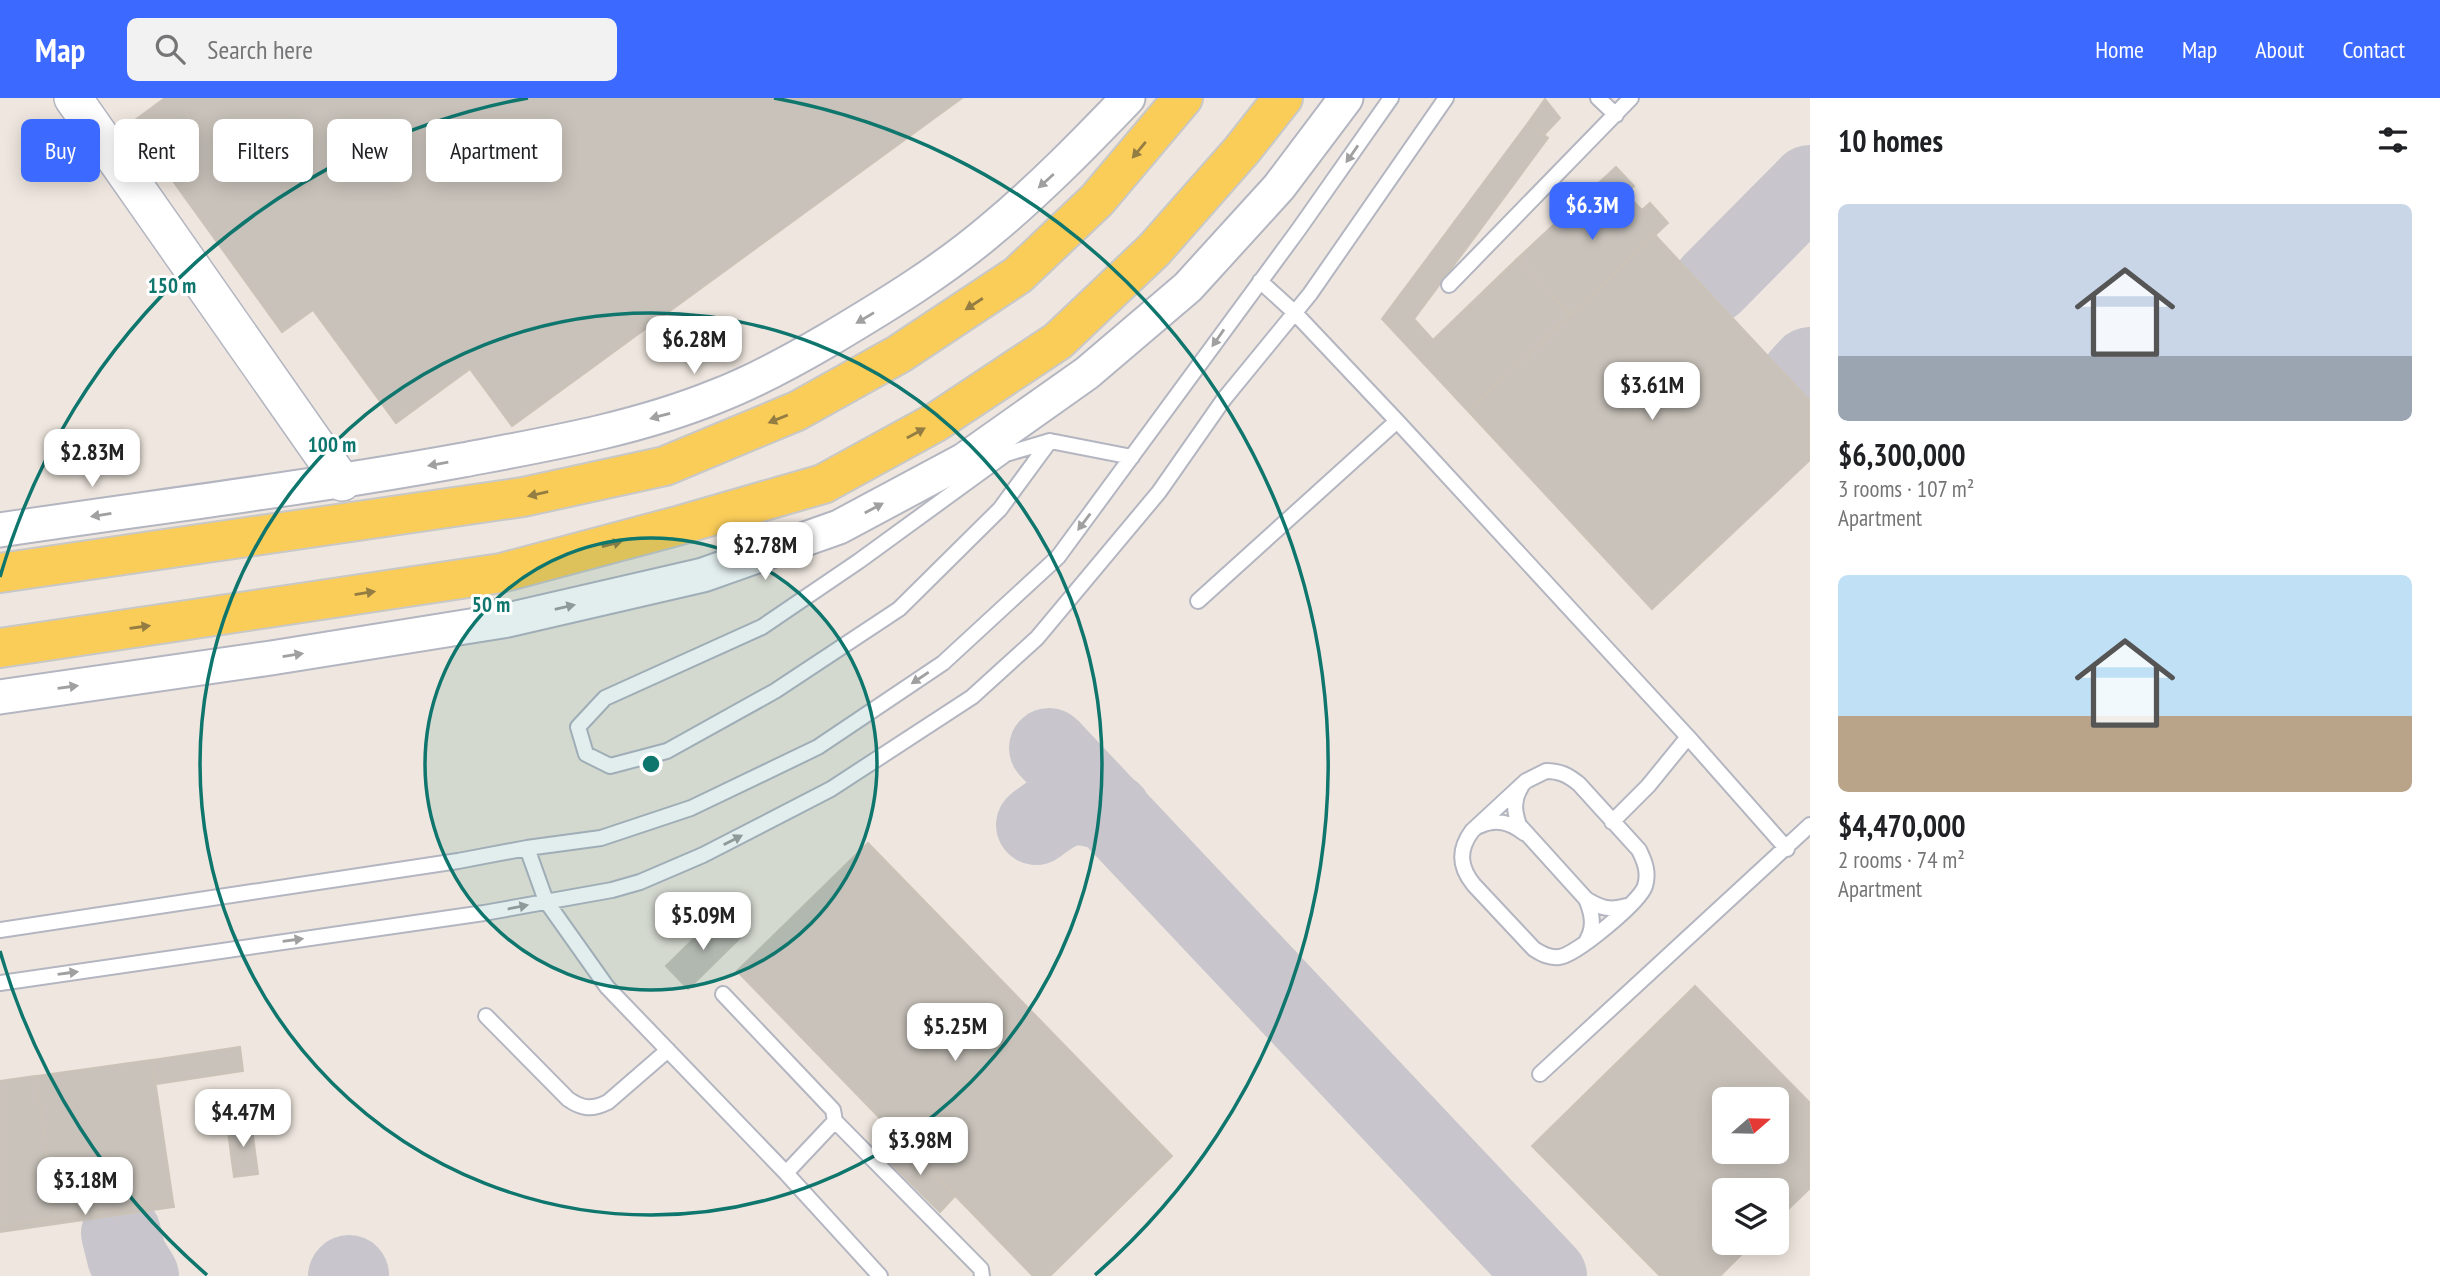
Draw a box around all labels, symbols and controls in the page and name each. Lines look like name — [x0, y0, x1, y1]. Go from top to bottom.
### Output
search box — [127, 18, 617, 81]
text: Map — [35, 28, 85, 71]
icon: search — [151, 30, 189, 68]
text: Search here — [207, 33, 313, 66]
text: Home — [2095, 34, 2144, 65]
text: Map — [2182, 34, 2217, 65]
text: About — [2255, 34, 2304, 65]
text: Contact — [2342, 34, 2405, 65]
chip: Buy — [21, 119, 100, 182]
chip: Rent — [114, 119, 199, 182]
chip: Filters — [213, 119, 313, 182]
chip: New — [327, 119, 412, 182]
chip: Apartment — [426, 119, 562, 182]
text: 10 homes — [1838, 121, 1943, 160]
icon: filters — [2374, 121, 2412, 159]
one-way arrow — [1131, 141, 1147, 159]
one-way arrow — [1345, 145, 1359, 163]
one-way arrow — [1037, 173, 1054, 188]
pin: $6.3M — [1543, 183, 1641, 242]
text: $6.3M — [1565, 190, 1619, 219]
icon: home — [2062, 249, 2188, 375]
text: 150 m — [148, 272, 196, 299]
one-way arrow — [964, 298, 983, 311]
one-way arrow — [855, 312, 874, 325]
pin: $6.28M — [637, 316, 751, 376]
text: $6.28M — [662, 324, 726, 353]
one-way arrow — [1212, 329, 1226, 347]
pin: $3.61M — [1595, 362, 1709, 422]
text: $3.61M — [1620, 370, 1684, 399]
one-way arrow — [649, 411, 671, 422]
one-way arrow — [767, 414, 788, 425]
one-way arrow — [906, 427, 926, 439]
pin: $2.83M — [35, 430, 149, 489]
text: 100 m — [308, 431, 356, 458]
text: $6,300,000 — [1838, 435, 1966, 474]
text: $2.83M — [60, 437, 124, 466]
one-way arrow — [427, 459, 449, 470]
text: 3 rooms · 107 m² — [1838, 474, 1974, 503]
one-way arrow — [527, 489, 549, 500]
one-way arrow — [864, 503, 884, 514]
text: Apartment — [1838, 503, 1922, 532]
one-way arrow — [90, 510, 112, 521]
one-way arrow — [1077, 513, 1091, 531]
pin: $2.78M — [708, 522, 822, 582]
text: $2.78M — [733, 530, 797, 559]
one-way arrow — [602, 538, 623, 548]
one-way arrow — [354, 588, 376, 599]
text: 50 m — [472, 591, 510, 618]
one-way arrow — [554, 601, 576, 612]
icon: home — [2062, 620, 2188, 746]
one-way arrow — [129, 621, 151, 632]
one-way arrow — [282, 649, 304, 660]
one-way arrow — [911, 671, 930, 684]
one-way arrow — [57, 682, 79, 693]
centre of rings — [639, 752, 663, 776]
text: $4,470,000 — [1838, 806, 1966, 845]
one-way arrow — [723, 834, 743, 845]
text: 2 rooms · 74 m² — [1838, 845, 1965, 874]
text: Apartment — [1838, 874, 1922, 903]
pin: $5.09M — [646, 892, 760, 952]
text: $5.09M — [671, 900, 735, 929]
one-way arrow — [507, 901, 529, 912]
one-way arrow — [282, 934, 304, 945]
one-way arrow — [57, 967, 79, 978]
pin: $5.25M — [898, 1004, 1012, 1063]
text: $5.25M — [923, 1011, 987, 1040]
north arrow — [1712, 1087, 1788, 1164]
map controls — [1712, 1087, 1789, 1255]
pin: $4.47M — [186, 1090, 300, 1149]
text: $4.47M — [211, 1097, 275, 1126]
pin: $3.98M — [863, 1118, 977, 1177]
text: $3.98M — [888, 1125, 952, 1154]
pin: $3.18M — [28, 1158, 142, 1217]
text: $3.18M — [53, 1165, 117, 1194]
button: layers — [1712, 1178, 1789, 1255]

